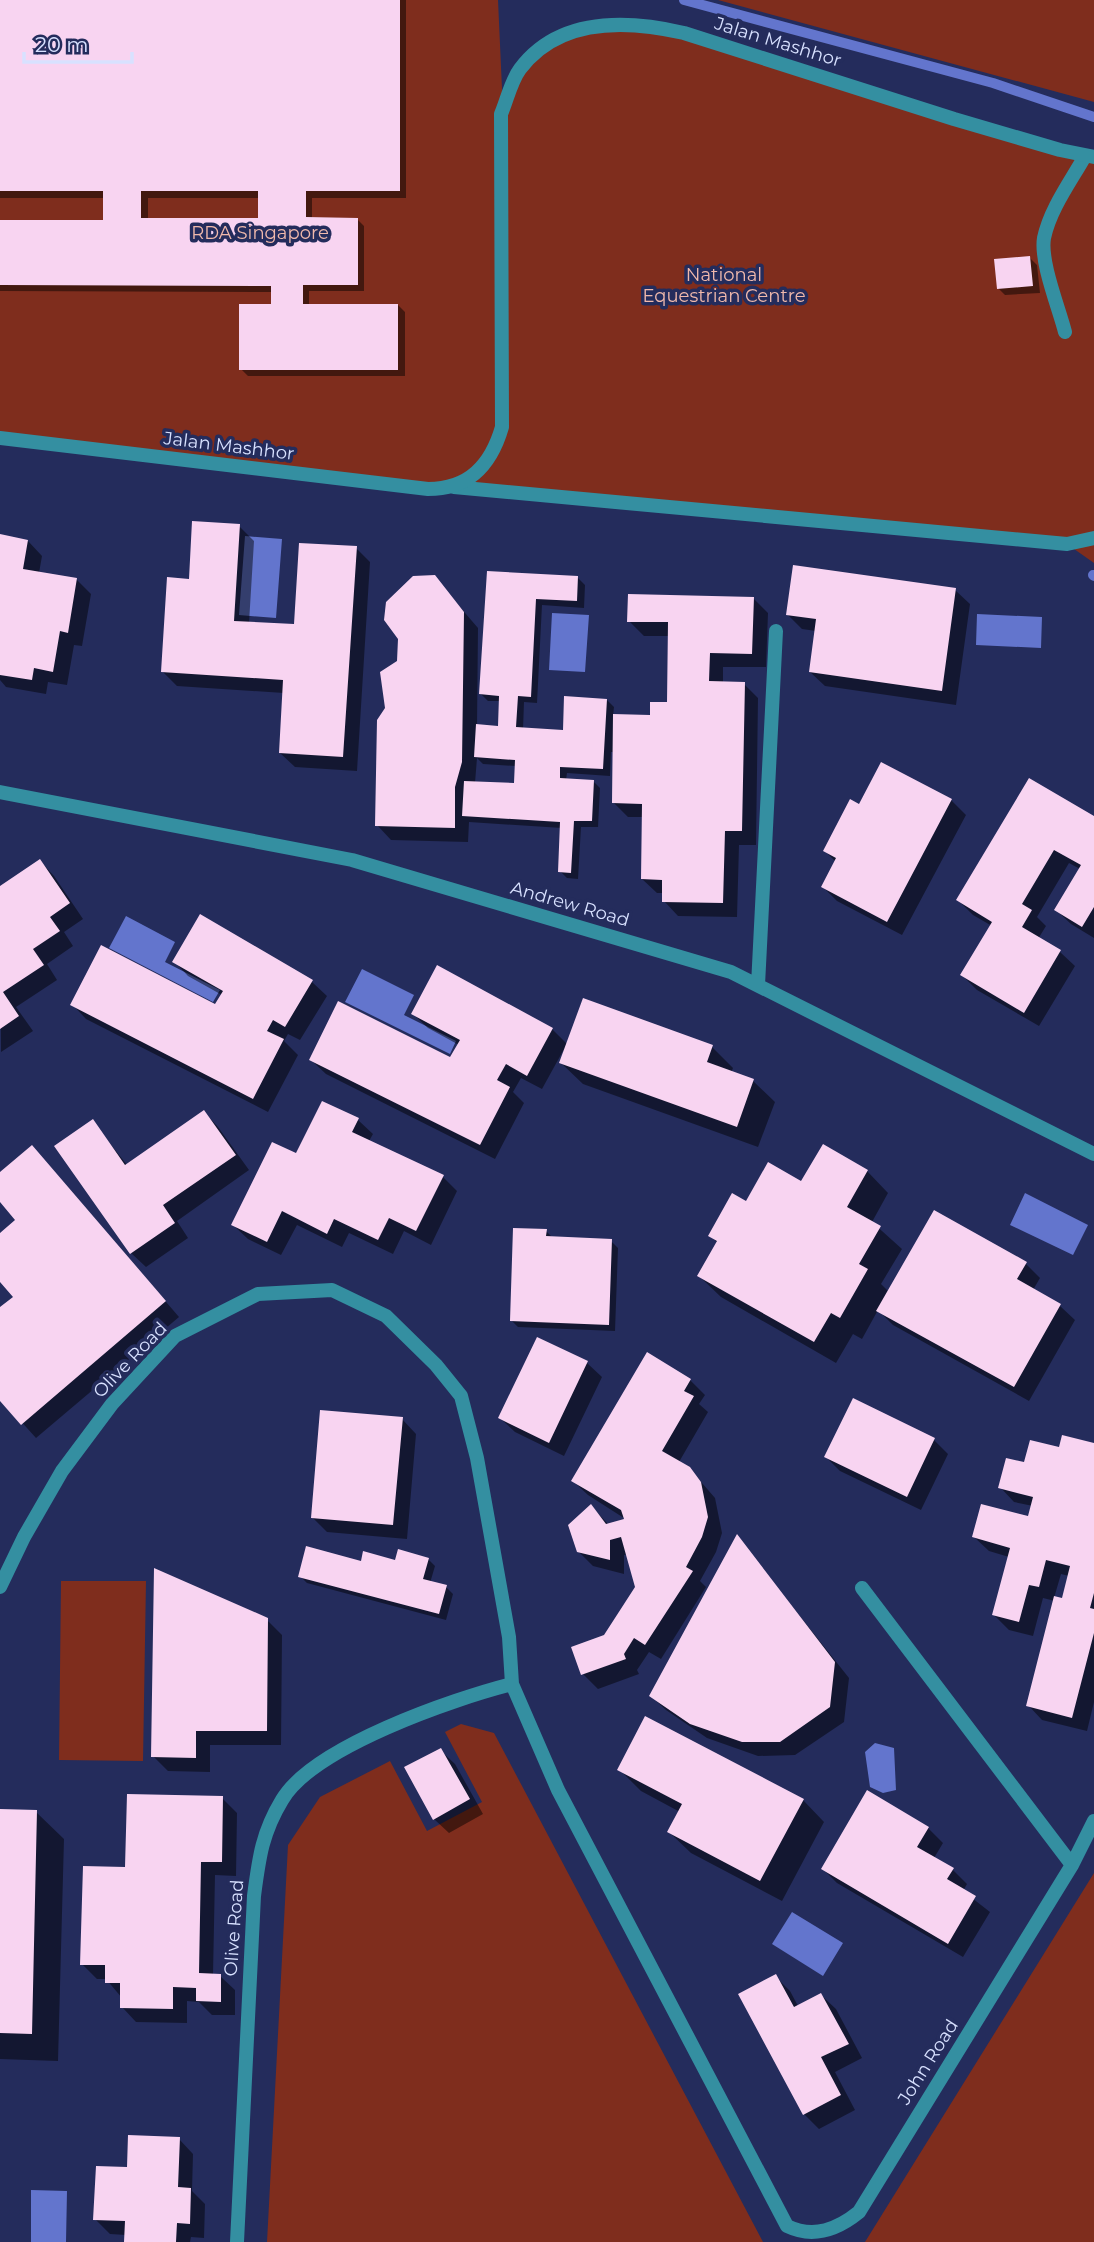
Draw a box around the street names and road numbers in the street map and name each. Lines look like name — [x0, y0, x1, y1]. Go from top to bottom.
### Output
street label: Jalan Mashhor — [711, 12, 844, 72]
street label: Jalan Mashhor — [161, 427, 296, 465]
street label: Andrew Road — [508, 877, 632, 931]
street label: Olive Road — [88, 1317, 172, 1403]
street label: Olive Road — [220, 1879, 248, 1977]
street label: John Road — [893, 2015, 963, 2110]

